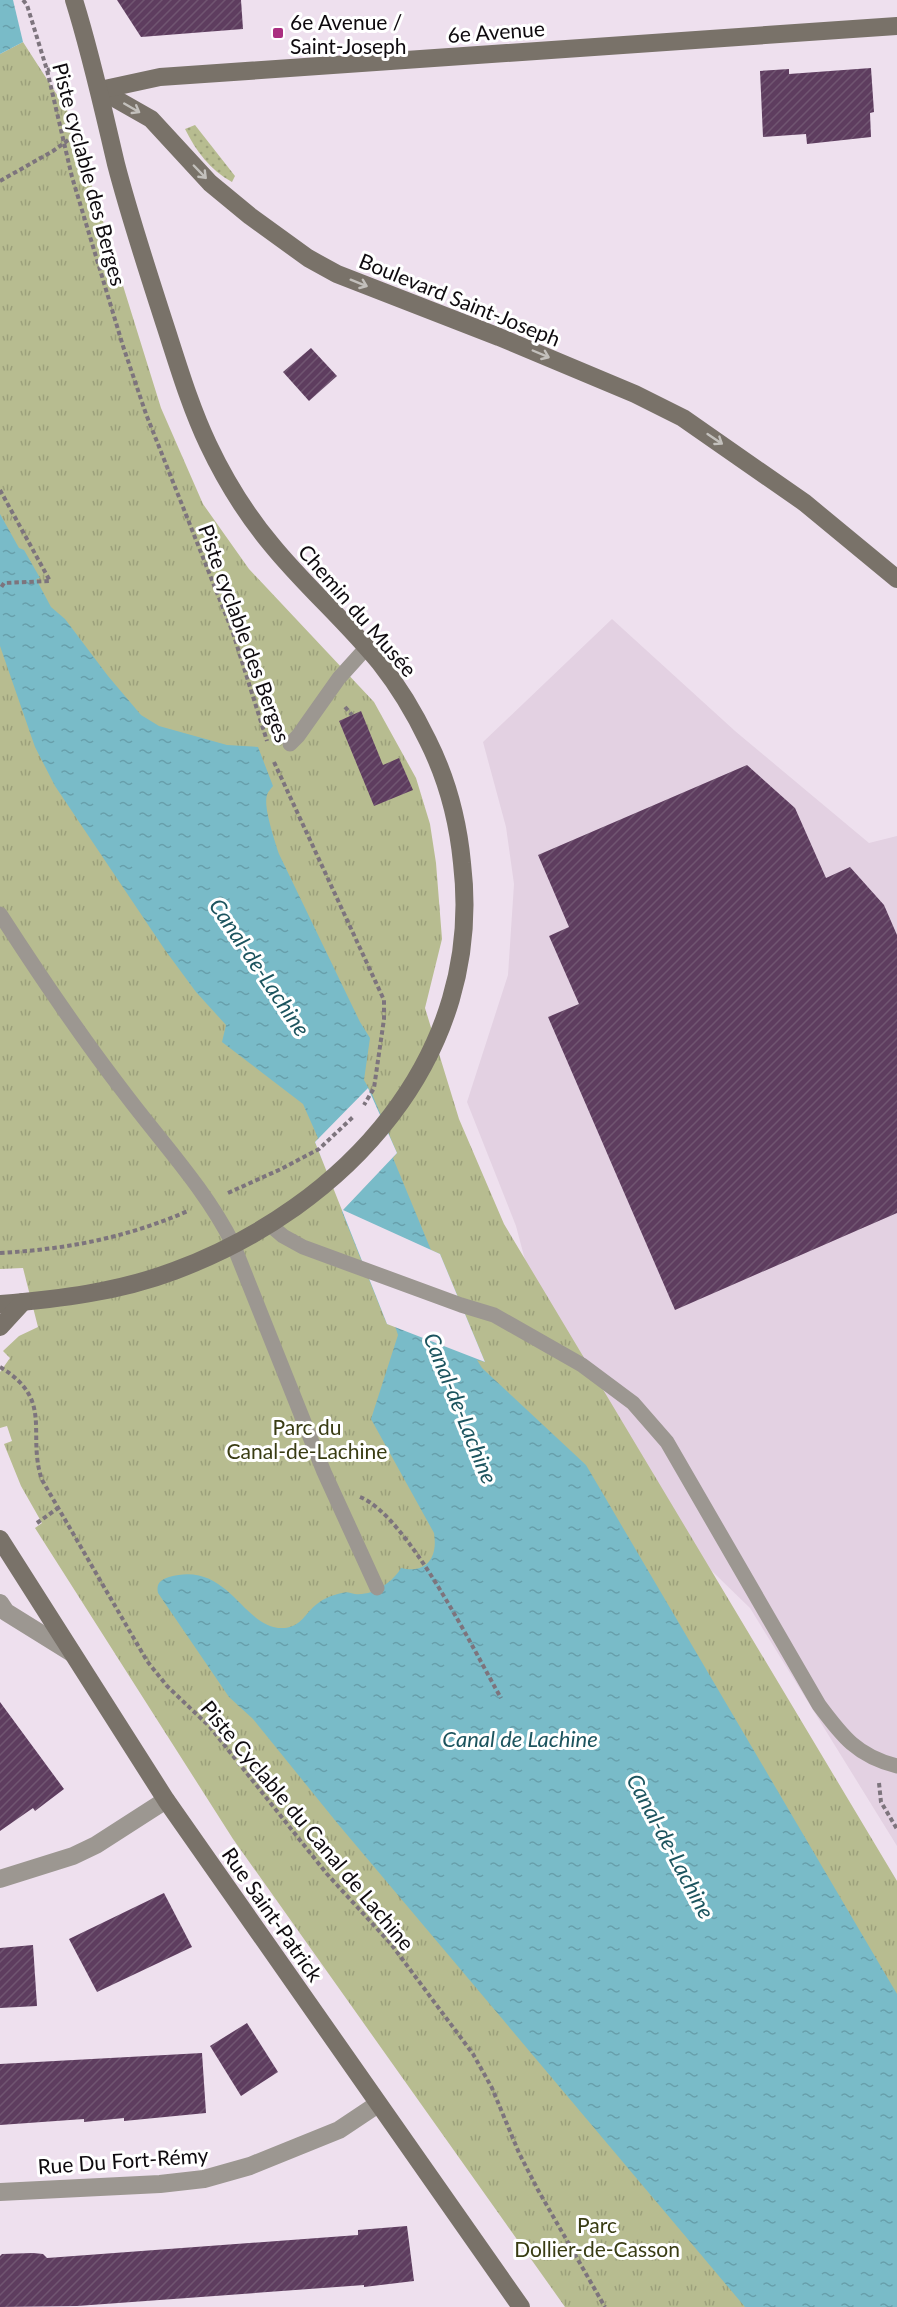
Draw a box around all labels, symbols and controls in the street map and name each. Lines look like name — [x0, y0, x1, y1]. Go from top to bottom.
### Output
place label: 6e Avenue / Saint-Joseph — [290, 9, 407, 58]
street label: 6e Avenue — [447, 15, 545, 47]
marker: 6e Avenue / Saint-Joseph — [271, 26, 285, 40]
street label: Piste cyclable des Berges — [48, 60, 132, 288]
one-way arrow — [123, 102, 140, 114]
one-way arrow — [193, 164, 207, 179]
street label: Boulevard Saint-Joseph — [356, 247, 564, 351]
one-way arrow — [349, 278, 368, 289]
one-way arrow — [531, 349, 549, 360]
one-way arrow — [707, 433, 724, 446]
street label: Piste cyclable des Berges — [194, 521, 296, 745]
street label: Chemin du Musée — [294, 539, 422, 681]
water label: Canal-de-Lachine — [204, 893, 316, 1041]
water label: Canal-de-Lachine — [418, 1329, 504, 1487]
park label: Parc du Canal-de-Lachine — [227, 1414, 387, 1463]
street label: Piste Cyclable du Canal de Lachine — [196, 1695, 420, 1955]
water label: Canal de Lachine — [442, 1725, 598, 1752]
water label: Canal-de-Lachine — [621, 1769, 721, 1923]
street label: Rue Saint-Patrick — [217, 1842, 329, 1986]
street label: Rue Du Fort-Rémy — [37, 2142, 209, 2178]
park label: Parc Dollier-de-Casson — [514, 2212, 680, 2261]

